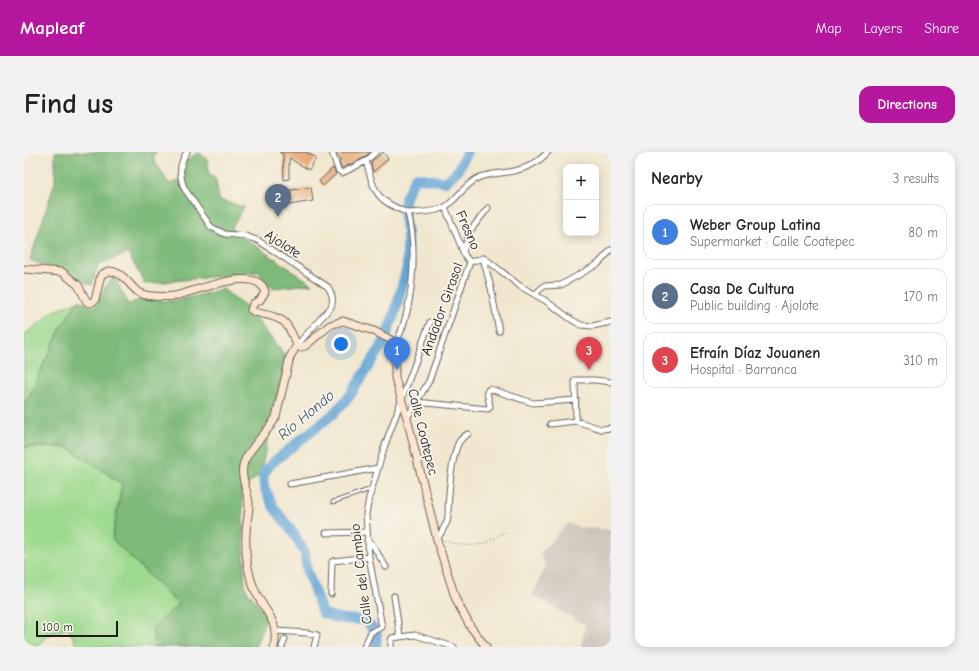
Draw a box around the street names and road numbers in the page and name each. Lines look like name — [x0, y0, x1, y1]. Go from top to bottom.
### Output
street label: Fresno — [452, 208, 484, 252]
street label: Ajolote — [262, 226, 304, 262]
street label: Andador Girasol — [417, 260, 467, 358]
street label: Calle Coatepec — [404, 387, 442, 477]
street label: Calle del Cambio — [346, 523, 376, 625]

